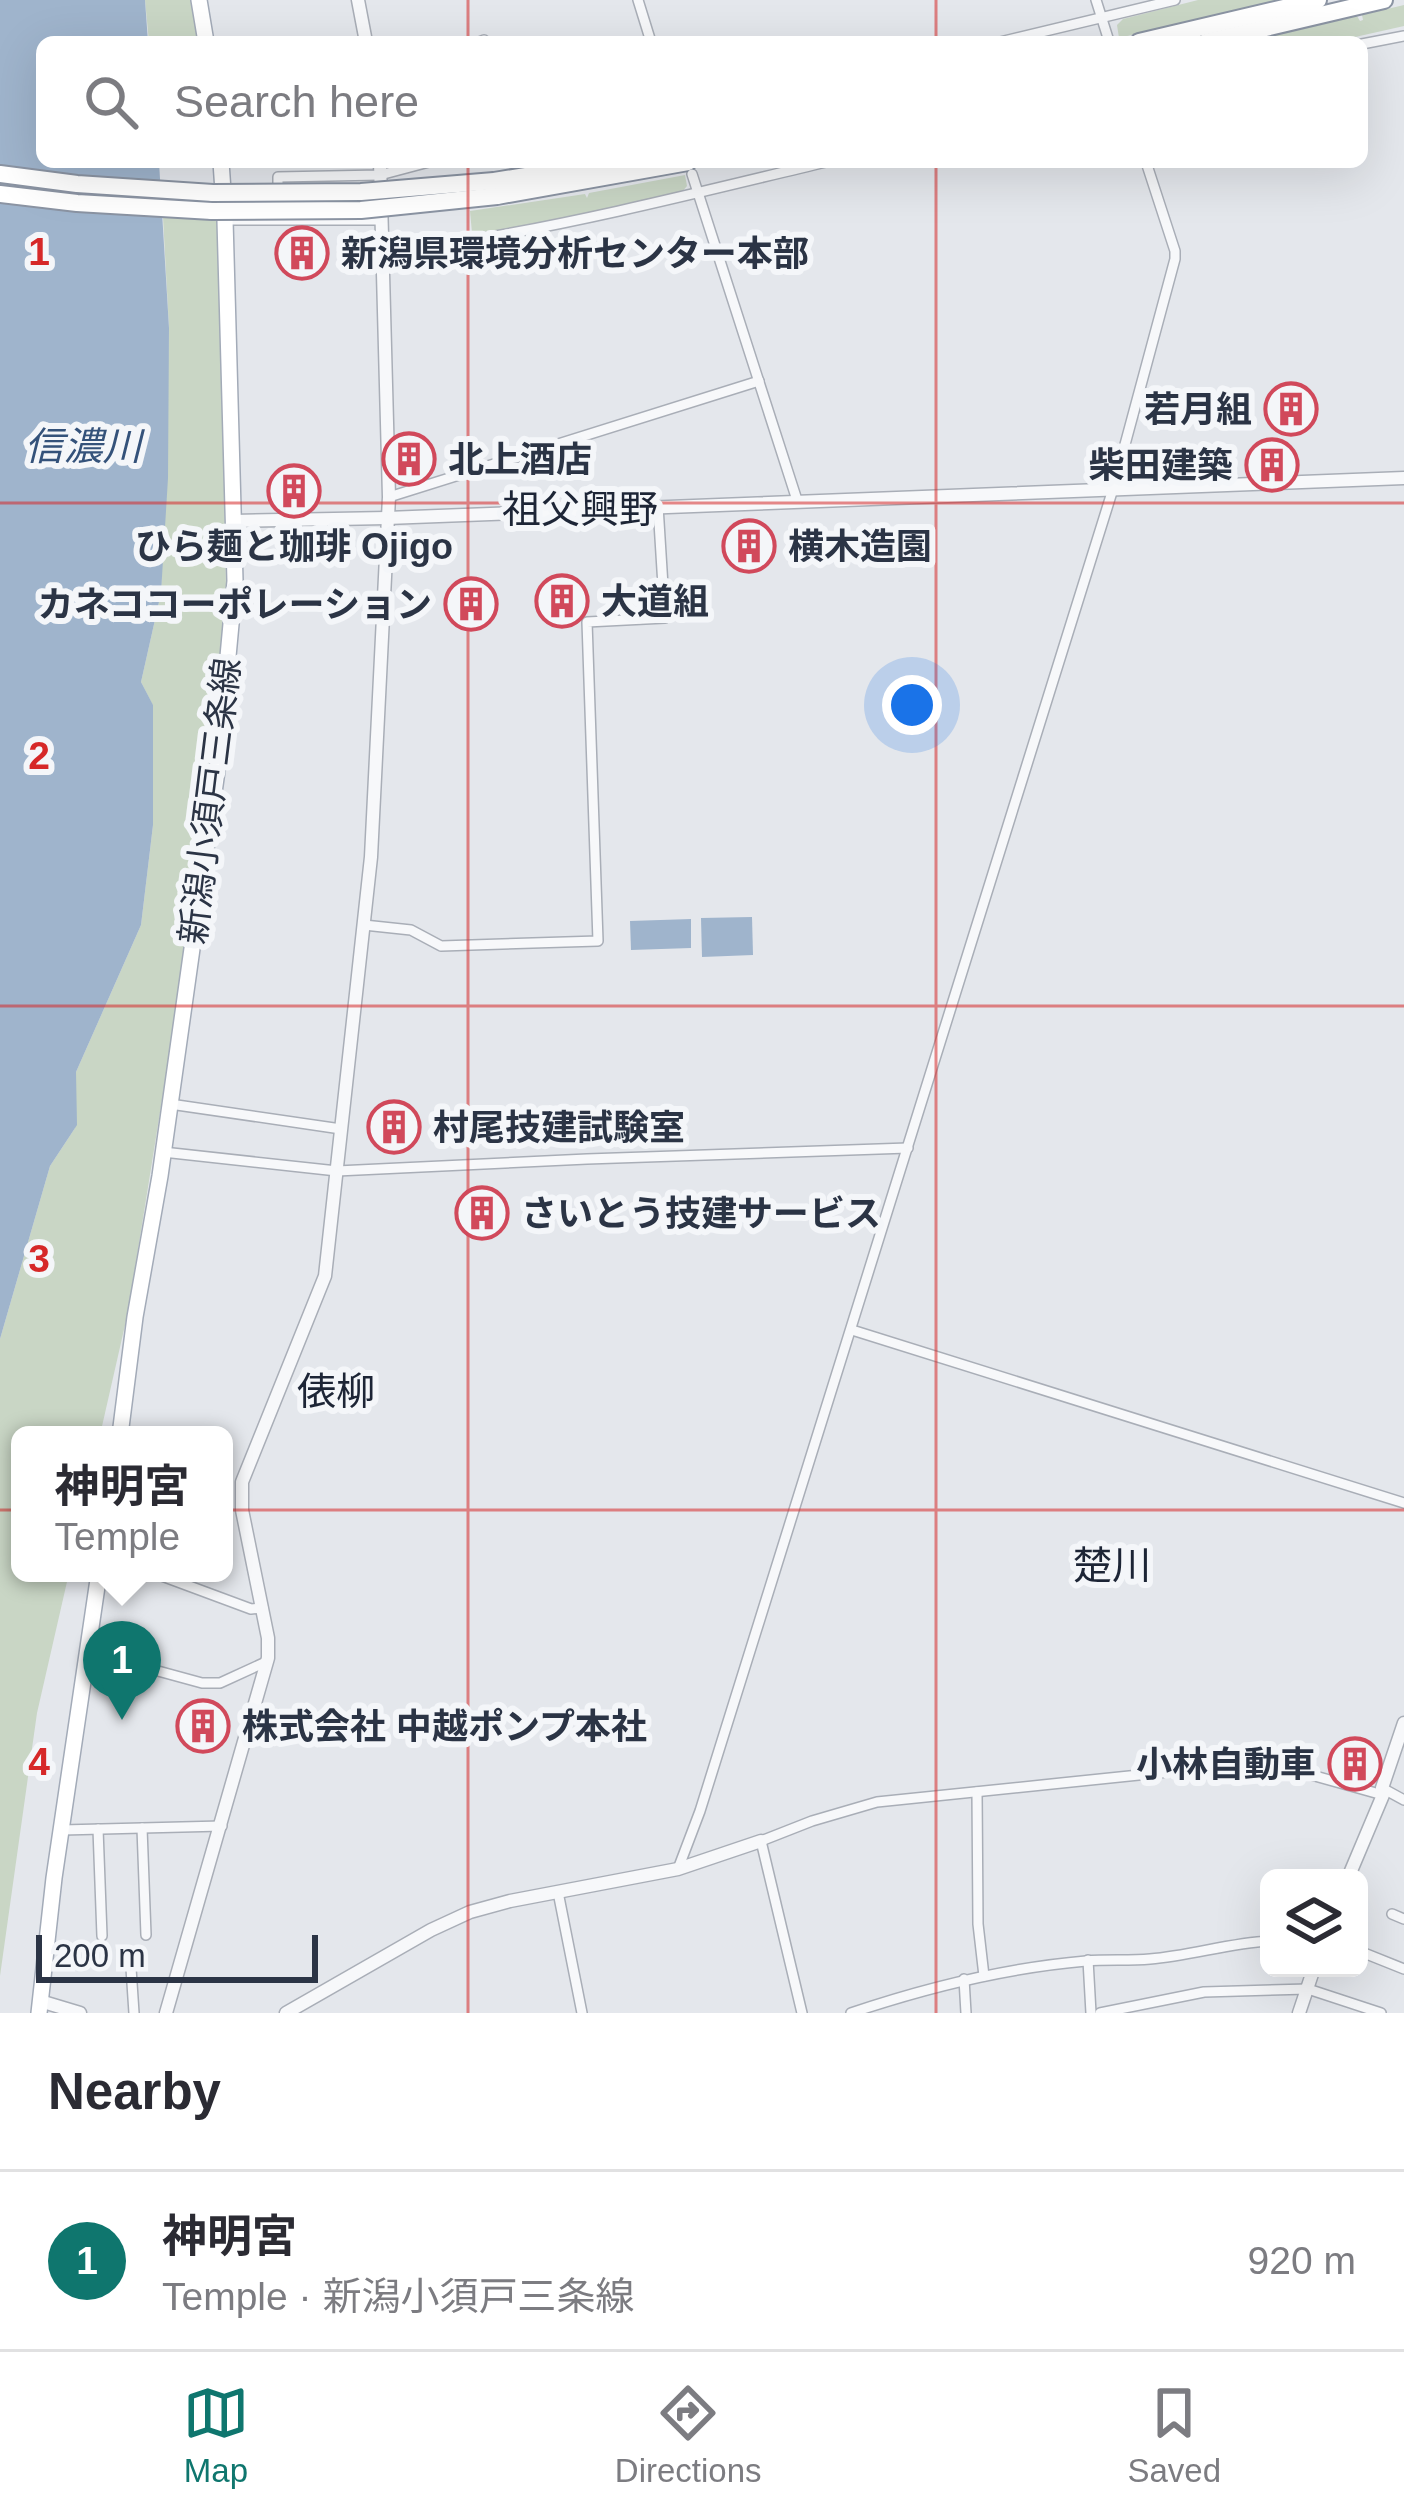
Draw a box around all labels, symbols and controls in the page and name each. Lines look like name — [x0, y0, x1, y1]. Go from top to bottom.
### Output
search box — [36, 36, 1368, 168]
icon: search — [78, 69, 144, 135]
text: Search here — [174, 76, 419, 127]
building icon: 新潟県環境分析センター本部 — [274, 225, 330, 281]
text: 1 — [28, 230, 50, 273]
place label: 新潟県環境分析センター本部 — [341, 233, 809, 274]
building icon: 若月組 — [1263, 381, 1319, 437]
place label: 若月組 — [1144, 389, 1252, 430]
water label: 信濃川 — [24, 425, 145, 468]
building icon: 北上酒店 — [381, 431, 437, 487]
building icon: 柴田建築 — [1244, 437, 1300, 493]
place label: 北上酒店 — [448, 439, 592, 480]
place label: 柴田建築 — [1089, 445, 1233, 486]
building icon: ひら麺と珈琲 Ojigo — [266, 463, 322, 519]
district label: 祖父興野 — [502, 488, 658, 531]
building icon: 横木造園 — [721, 518, 777, 574]
place label: ひら麺と珈琲 Ojigo — [135, 526, 453, 567]
place label: 横木造園 — [788, 526, 932, 567]
building icon: 大道組 — [534, 573, 590, 629]
building icon: カネココーポレーション — [443, 576, 499, 632]
place label: 大道組 — [601, 581, 709, 622]
place label: カネココーポレーション — [37, 584, 432, 625]
street label: 新潟小須戸三条線 — [172, 656, 248, 946]
your location — [882, 675, 942, 735]
text: 2 — [28, 734, 50, 777]
building icon: 村尾技建試験室 — [366, 1099, 422, 1155]
place label: 村尾技建試験室 — [433, 1107, 685, 1148]
building icon: さいとう技建サービス — [454, 1185, 510, 1241]
place label: さいとう技建サービス — [521, 1193, 881, 1234]
text: 3 — [28, 1237, 50, 1280]
district label: 俵柳 — [297, 1370, 375, 1413]
popup — [11, 1426, 233, 1582]
text: 神明宮 — [54, 1461, 190, 1512]
text: Temple — [54, 1515, 180, 1558]
district label: 楚川 — [1073, 1544, 1151, 1587]
pin: 1 — [83, 1621, 161, 1720]
building icon: 株式会社 中越ポンプ本社 — [175, 1698, 231, 1754]
place label: 株式会社 中越ポンプ本社 — [242, 1706, 647, 1747]
building icon: 小林自動車 — [1327, 1736, 1383, 1792]
text: 4 — [28, 1740, 50, 1783]
place label: 小林自動車 — [1136, 1744, 1316, 1785]
map controls — [1260, 1869, 1368, 1977]
button: layers — [1260, 1869, 1368, 1977]
scale bar — [36, 1929, 318, 1982]
text: 200 m — [54, 1937, 146, 1974]
text: Nearby — [48, 2063, 221, 2120]
text: 神明宮 — [162, 2211, 297, 2262]
text: 1 — [76, 2239, 98, 2282]
text: 920 m — [1248, 2239, 1356, 2282]
text: Temple · 新潟小須戸三条線 — [162, 2275, 634, 2318]
tab: Map — [183, 2380, 249, 2490]
tab: Directions — [615, 2380, 762, 2490]
tab: Saved — [1127, 2380, 1221, 2490]

